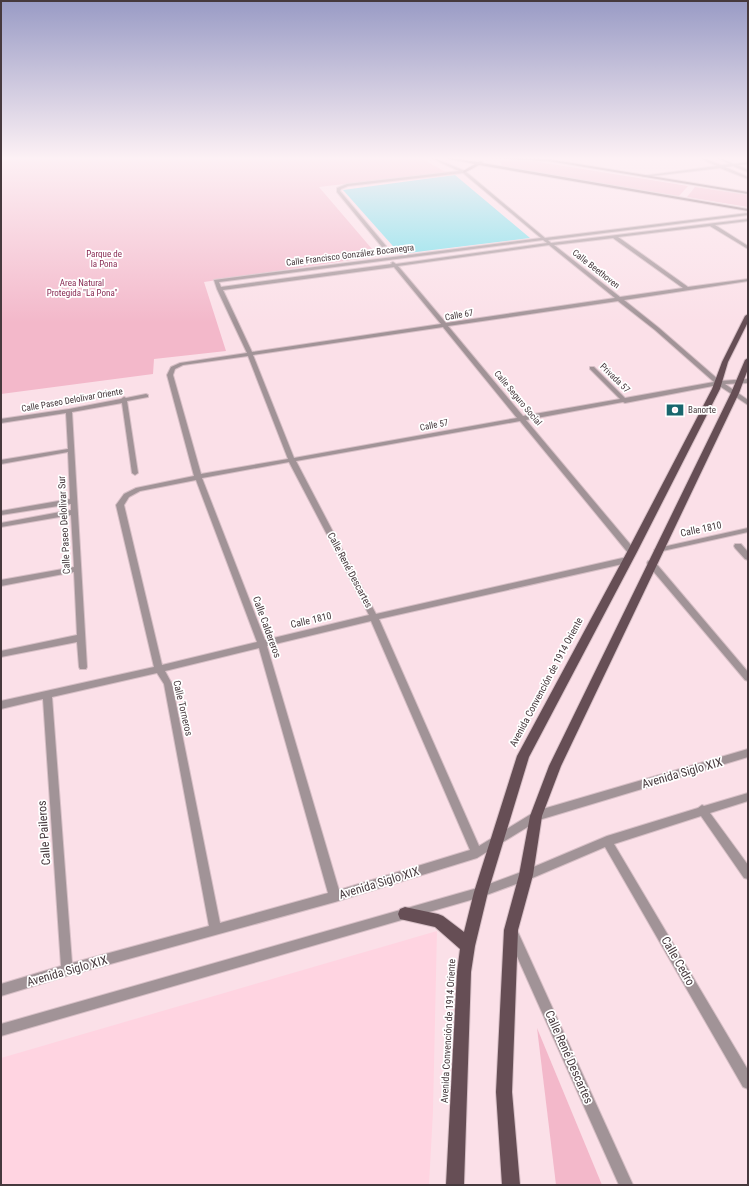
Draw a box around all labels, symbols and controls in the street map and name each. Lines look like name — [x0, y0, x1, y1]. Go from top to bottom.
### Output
street label: Calle Francisco González Bocanegra — [285, 242, 415, 268]
street label: Calle Beethoven — [570, 248, 622, 290]
park label: Parque de la Pona — [86, 249, 122, 269]
park label: Area Natural Protegida "La Pona" — [47, 278, 117, 298]
street label: Calle 67 — [444, 307, 475, 322]
street label: Privada 57 — [598, 361, 632, 395]
street label: Calle Seguro Social — [492, 369, 544, 427]
street label: Calle Paseo Delolivar Oriente — [21, 386, 123, 414]
bank icon: Banorte — [665, 400, 685, 420]
place label: Banorte — [688, 405, 716, 415]
street label: Calle 57 — [419, 417, 450, 433]
street label: Calle Paseo Delolivar Sur — [56, 475, 72, 575]
street label: Calle 1810 — [679, 519, 723, 539]
street label: Calle René Descartes — [325, 530, 375, 610]
street label: Calle Caldereros — [251, 595, 283, 660]
street label: Calle 1810 — [289, 610, 333, 630]
street label: Avenida Convención de 1914 Oriente — [507, 615, 585, 748]
street label: Calle Torneros — [171, 679, 195, 737]
street label: Avenida Siglo XIX — [640, 755, 724, 791]
street label: Calle Paileros — [35, 800, 53, 866]
street label: Avenida Siglo XIX — [337, 864, 421, 902]
street label: Calle Cedro — [658, 934, 698, 988]
street label: Avenida Siglo XIX — [25, 953, 109, 989]
street label: Avenida Convención de 1914 Oriente — [439, 958, 457, 1103]
street label: Calle René Descartes — [542, 1008, 596, 1106]

